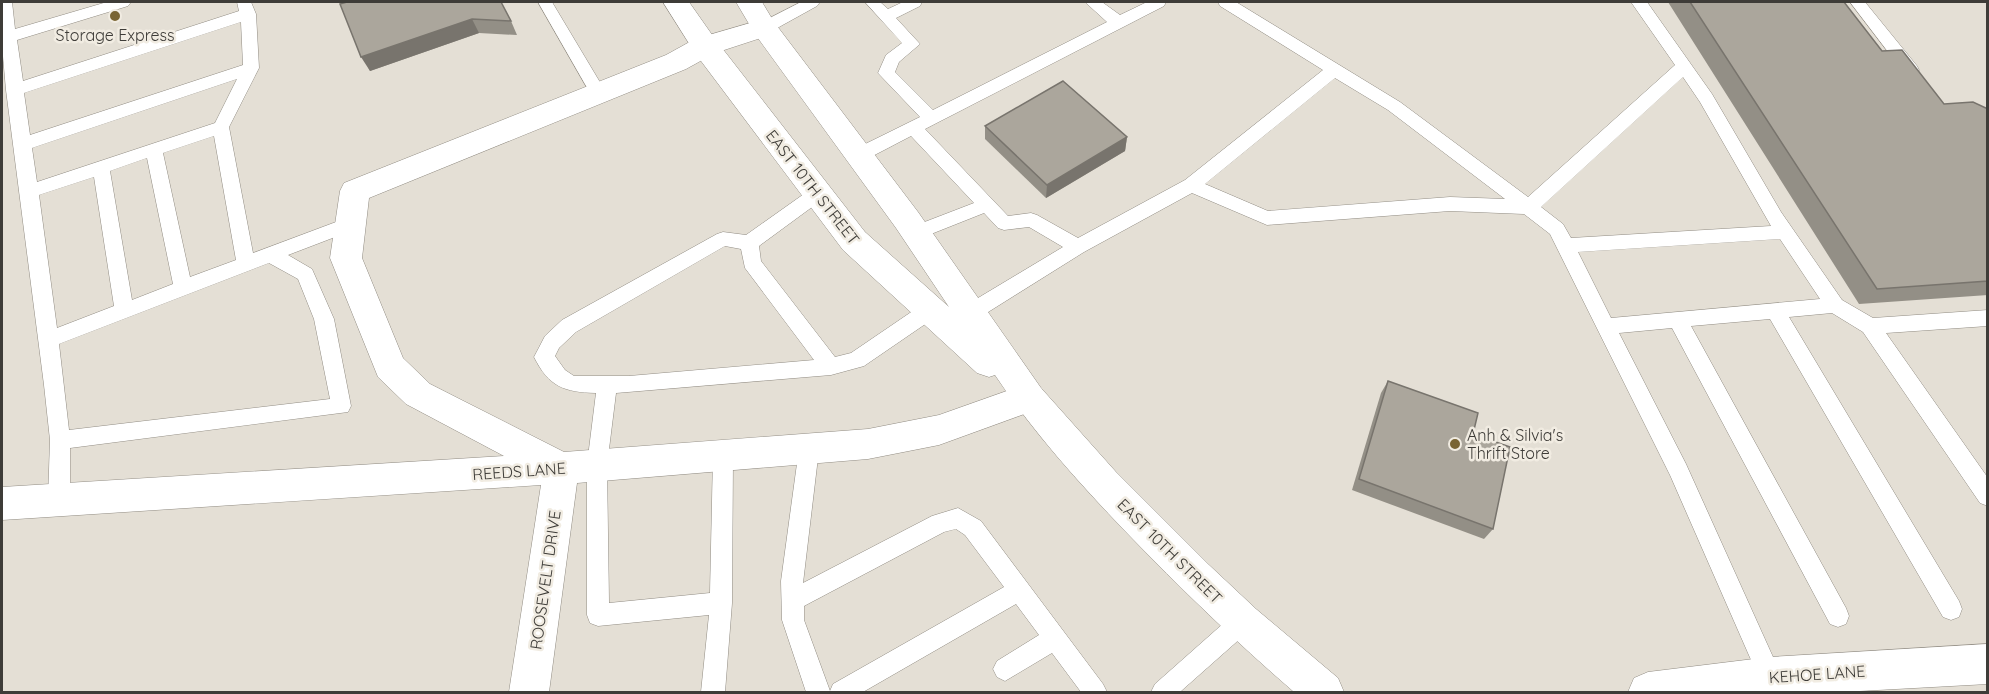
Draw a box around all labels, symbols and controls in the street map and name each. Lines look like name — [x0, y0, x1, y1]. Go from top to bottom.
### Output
marker: Storage Express — [108, 9, 122, 23]
place label: Storage Express — [55, 25, 175, 45]
street label: EAST 10TH STREET — [762, 126, 864, 249]
place label: Anh & Silvia's Thrift Store — [1467, 425, 1563, 463]
marker: Anh & Silvia's Thrift Store — [1448, 437, 1462, 451]
street label: REEDS LANE — [472, 458, 566, 484]
street label: EAST 10TH STREET — [1113, 494, 1227, 608]
street label: ROOSEVELT DRIVE — [525, 509, 565, 651]
street label: KEHOE LANE — [1768, 661, 1866, 687]

